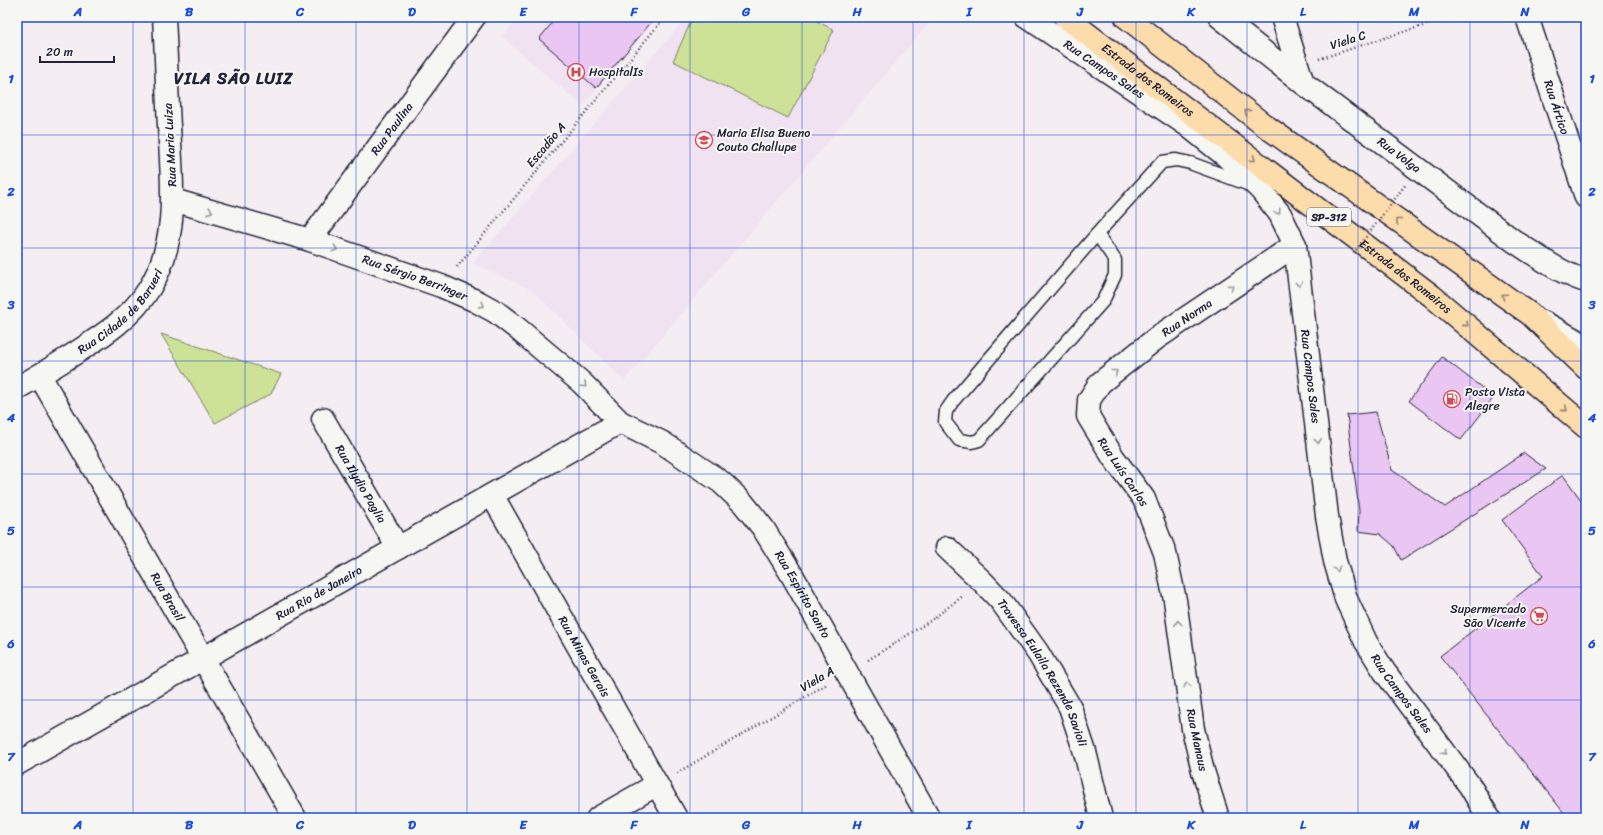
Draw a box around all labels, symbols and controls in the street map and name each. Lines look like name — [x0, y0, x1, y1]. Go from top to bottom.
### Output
text: A — [73, 0, 82, 23]
text: B — [185, 0, 194, 23]
text: C — [295, 0, 305, 23]
text: D — [408, 0, 416, 23]
text: E — [519, 0, 528, 23]
text: F — [629, 0, 638, 23]
text: G — [741, 0, 751, 23]
text: H — [851, 0, 862, 23]
text: I — [965, 0, 973, 23]
text: J — [1076, 0, 1084, 23]
text: K — [1186, 0, 1196, 23]
text: L — [1300, 0, 1307, 23]
text: M — [1408, 0, 1420, 23]
text: N — [1519, 0, 1530, 23]
street label: Viela C — [1327, 24, 1369, 56]
street label: Rua Campos Sales — [1059, 33, 1150, 105]
street label: Estrada dos Romeiros — [1096, 37, 1199, 123]
scale bar — [40, 38, 114, 64]
text: 20 m — [46, 41, 73, 63]
place label: HospitalIs — [589, 61, 644, 83]
hospital icon: HospitalIs — [566, 62, 586, 82]
district label: VILA SÃO LUIZ — [174, 64, 294, 93]
text: 1 — [8, 67, 14, 90]
text: 1 — [1589, 67, 1595, 90]
street label: Rua Ártico — [1537, 77, 1576, 137]
street label: Rua Paulina — [365, 97, 419, 160]
street label: Rua Maria Luiza — [157, 102, 183, 187]
one-way arrow — [1245, 110, 1252, 117]
street label: Escadão A — [520, 117, 572, 173]
place label: Maria Elisa Bueno Couto Challupe — [717, 122, 810, 158]
school or university icon: Maria Elisa Bueno Couto Challupe — [694, 130, 714, 150]
street label: Rua Volga — [1372, 131, 1426, 179]
one-way arrow — [1248, 154, 1255, 161]
text: 2 — [6, 180, 15, 203]
text: 2 — [1587, 180, 1596, 203]
one-way arrow — [207, 206, 214, 215]
one-way arrow — [1273, 208, 1280, 215]
road number: SP-312 — [1307, 208, 1351, 226]
one-way arrow — [1396, 219, 1403, 226]
street label: Estrada dos Romeiros — [1354, 233, 1457, 319]
one-way arrow — [331, 244, 338, 253]
street label: Rua Sérgio Berringer — [359, 248, 472, 307]
street label: Rua Cidade de Barueri — [73, 265, 169, 360]
one-way arrow — [1294, 281, 1303, 287]
one-way arrow — [1227, 285, 1234, 292]
street label: Rua Norma — [1157, 292, 1217, 343]
text: 3 — [6, 293, 15, 316]
one-way arrow — [1501, 293, 1508, 301]
text: 3 — [1587, 293, 1596, 316]
one-way arrow — [478, 300, 486, 307]
one-way arrow — [1461, 320, 1469, 327]
street label: Rua Campos Sales — [1294, 328, 1327, 425]
one-way arrow — [1110, 369, 1117, 376]
one-way arrow — [579, 380, 587, 388]
place label: Posto Vista Alegre — [1464, 381, 1525, 417]
fuel station icon: Posto Vista Alegre — [1442, 389, 1462, 409]
one-way arrow — [1560, 404, 1568, 411]
text: 4 — [6, 406, 16, 429]
text: 4 — [1587, 406, 1597, 429]
street label: Rua Luís Carlos — [1092, 433, 1155, 512]
one-way arrow — [1313, 438, 1322, 444]
street label: Rua Ilydio Paglia — [329, 440, 392, 528]
text: 5 — [7, 519, 15, 542]
text: 5 — [1588, 519, 1596, 542]
street label: Rua Espírito Santo — [768, 546, 837, 643]
street label: Rua Rio de Janeiro — [271, 559, 366, 626]
one-way arrow — [1332, 565, 1341, 572]
street label: Rua Brasil — [144, 568, 191, 626]
street label: Travessa Eulaila Rezende Savioli — [991, 594, 1094, 750]
place label: Supermercado São Vicente — [1450, 598, 1526, 634]
supermarket icon: Supermercado São Vicente — [1529, 606, 1549, 626]
street label: Rua Minas Gerais — [552, 612, 616, 702]
one-way arrow — [1174, 620, 1183, 626]
text: 6 — [6, 632, 15, 655]
text: 6 — [1587, 632, 1596, 655]
street label: Rua Campos Sales — [1365, 649, 1439, 739]
street label: Viela A — [795, 660, 839, 698]
one-way arrow — [1183, 682, 1192, 688]
street label: Rua Manaus — [1180, 707, 1214, 774]
text: 7 — [7, 745, 16, 768]
text: 7 — [1588, 745, 1597, 768]
one-way arrow — [1440, 748, 1447, 755]
text: A — [73, 813, 82, 835]
text: B — [185, 813, 194, 835]
text: C — [295, 813, 305, 835]
text: D — [408, 813, 416, 835]
text: E — [519, 813, 528, 835]
text: F — [629, 813, 638, 835]
text: G — [741, 813, 751, 835]
text: H — [851, 813, 862, 835]
text: I — [965, 813, 973, 835]
text: J — [1076, 813, 1084, 835]
text: K — [1186, 813, 1196, 835]
text: L — [1300, 813, 1307, 835]
text: M — [1408, 813, 1420, 835]
text: N — [1519, 813, 1530, 835]

